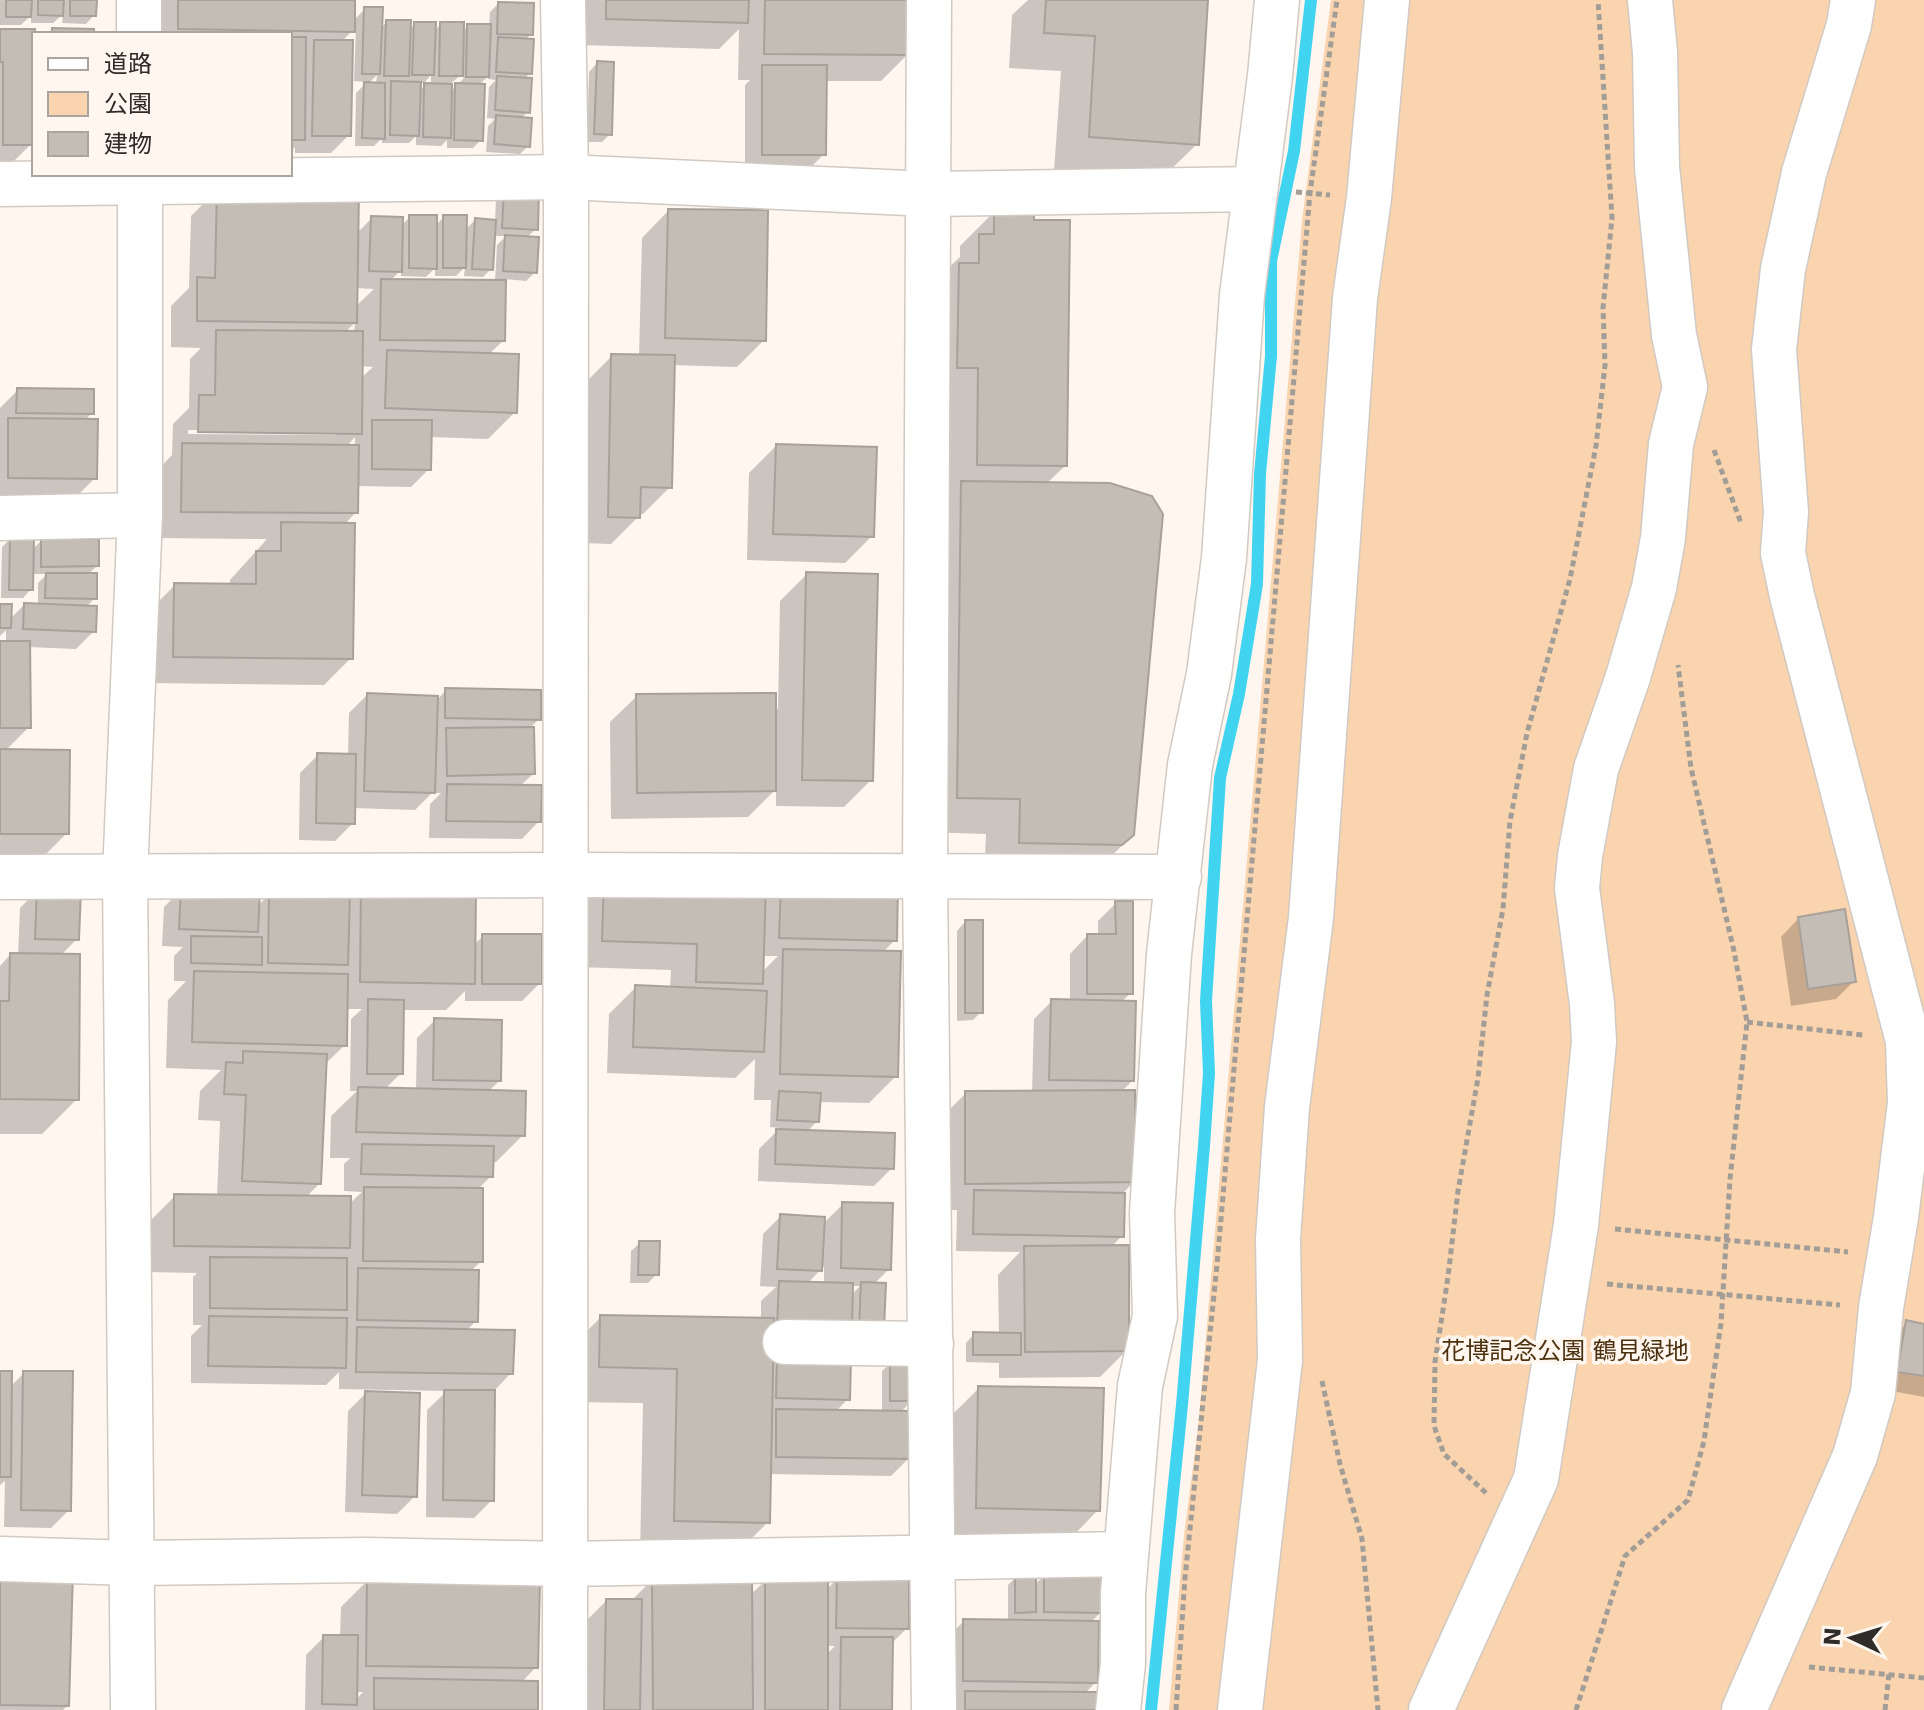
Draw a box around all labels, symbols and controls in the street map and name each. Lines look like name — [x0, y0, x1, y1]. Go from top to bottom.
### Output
legend — [32, 32, 292, 176]
text: 道路 — [104, 50, 152, 78]
text: 公園 — [104, 90, 152, 118]
text: 建物 — [104, 130, 152, 158]
park label: 花博記念公園 鶴見緑地 — [1441, 1337, 1689, 1365]
north arrow — [1812, 1598, 1892, 1678]
text: N — [1819, 1627, 1846, 1647]

